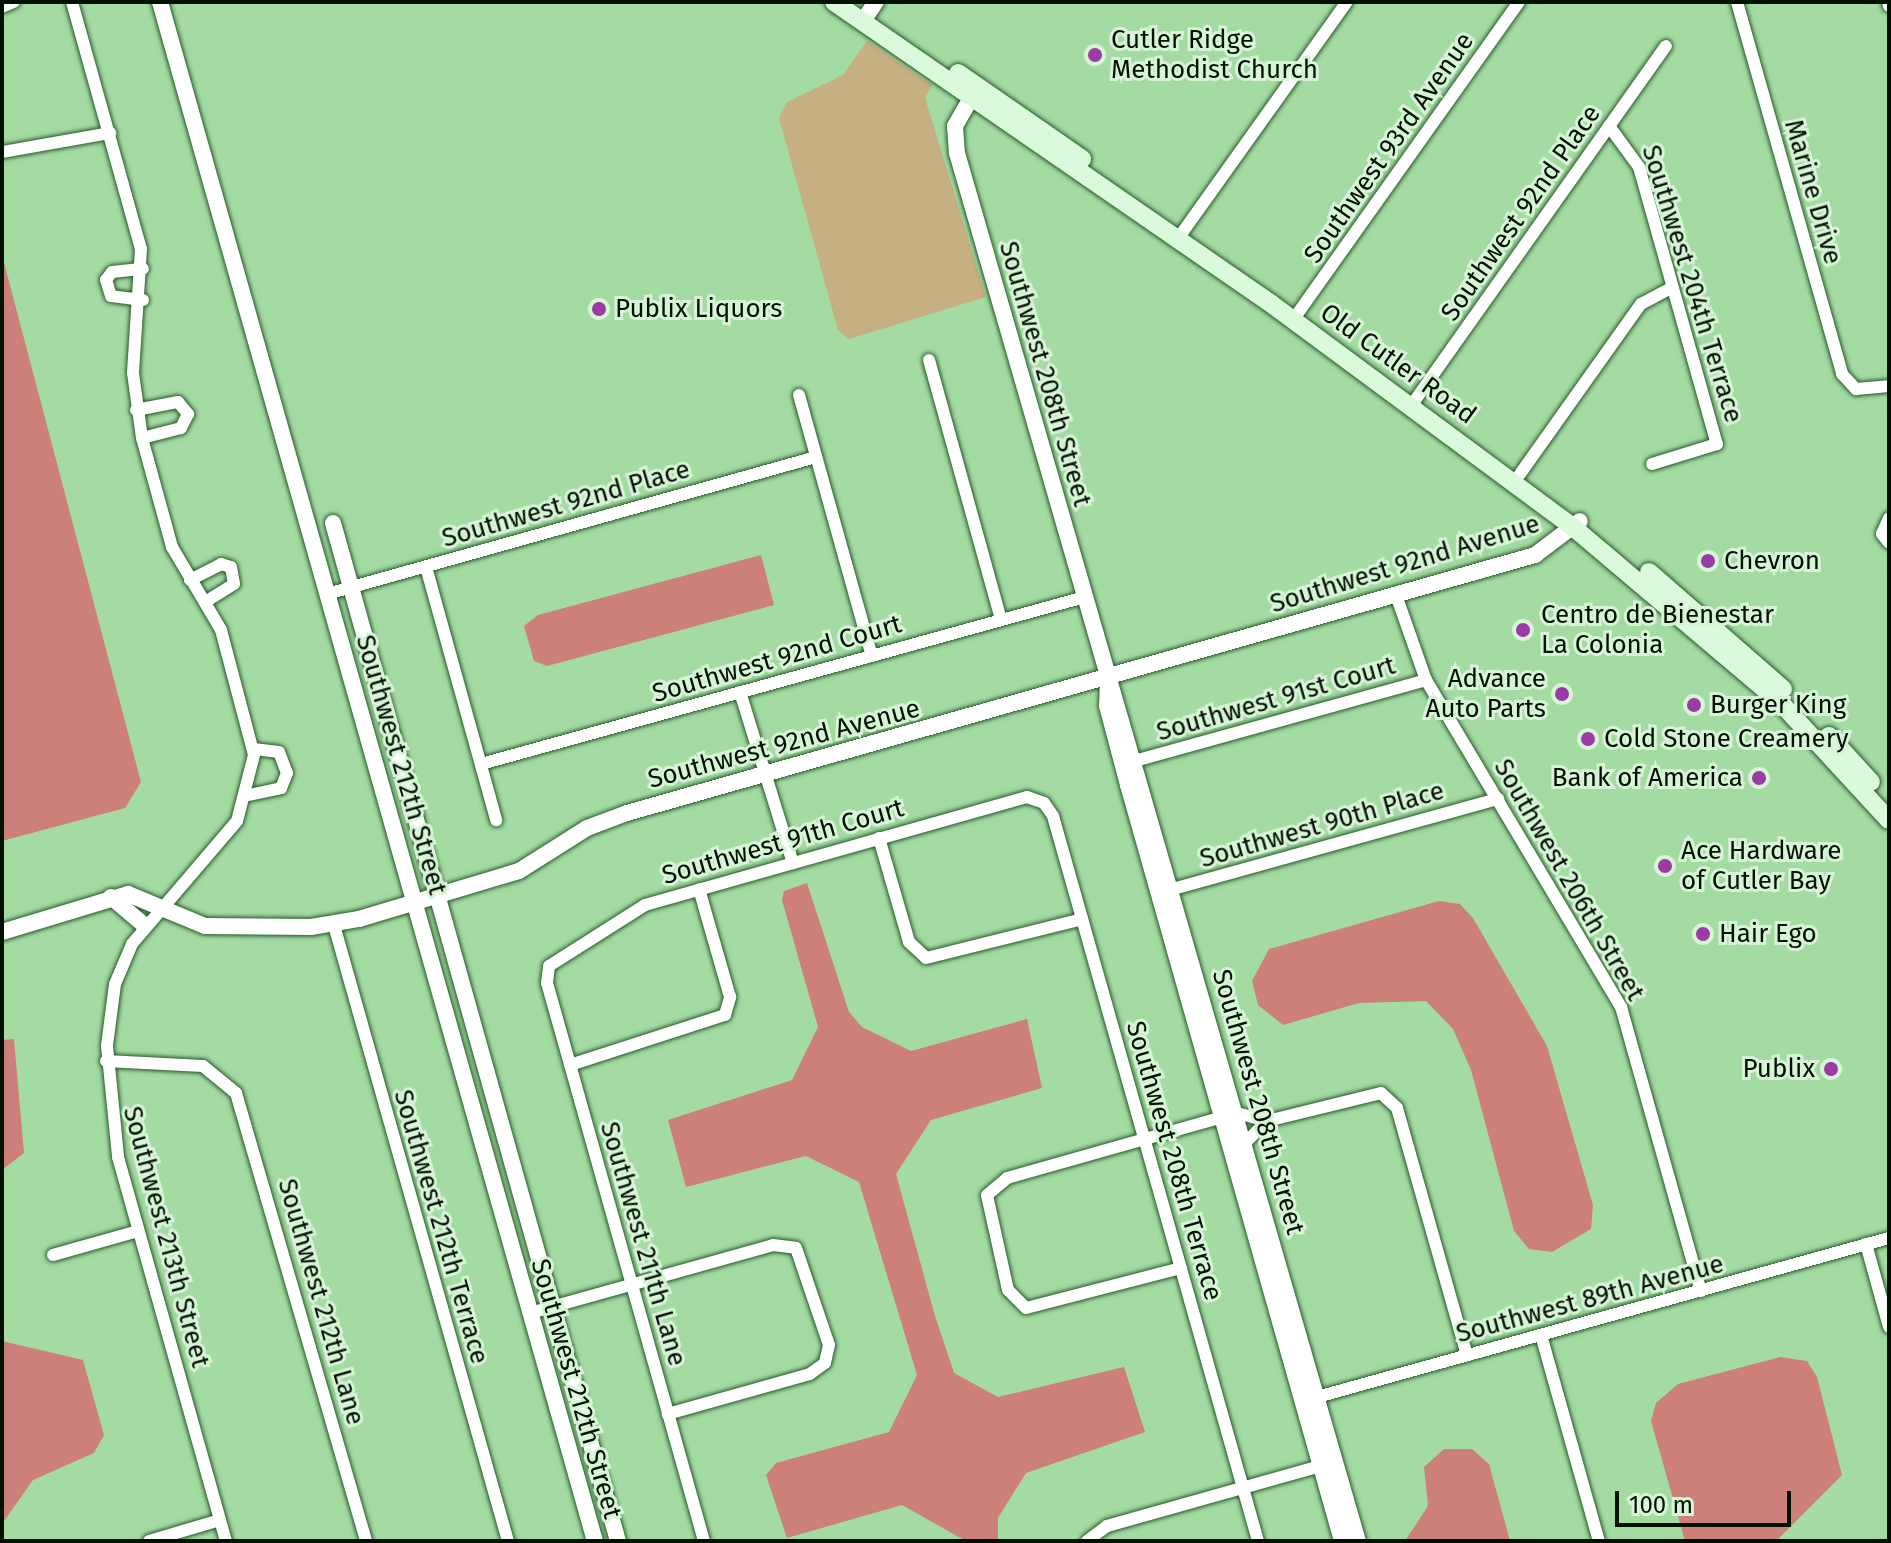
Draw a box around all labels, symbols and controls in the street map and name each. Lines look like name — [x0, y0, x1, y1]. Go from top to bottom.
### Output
place label: Cutler Ridge Methodist Church — [1111, 24, 1318, 86]
street label: Southwest 93rd Avenue — [1298, 27, 1480, 269]
marker: Cutler Ridge Methodist Church — [1086, 46, 1104, 64]
street label: Southwest 92nd Place — [1435, 99, 1607, 327]
street label: Marine Drive — [1777, 116, 1849, 268]
street label: Southwest 204th Terrace — [1635, 141, 1749, 427]
street label: Southwest 208th Street — [992, 238, 1098, 510]
place label: Publix Liquors — [615, 293, 782, 325]
street label: Old Cutler Road — [1314, 297, 1482, 431]
marker: Publix Liquors — [590, 300, 608, 318]
street label: Southwest 92nd Place — [438, 454, 694, 554]
street label: Southwest 92nd Avenue — [1266, 508, 1544, 620]
place label: Chevron — [1724, 545, 1820, 577]
marker: Chevron — [1699, 552, 1717, 570]
place label: Centro de Bienestar La Colonia — [1541, 599, 1774, 660]
street label: Southwest 92nd Court — [649, 608, 905, 710]
marker: Centro de Bienestar La Colonia — [1512, 619, 1534, 641]
street label: Southwest 212th Street — [349, 632, 453, 898]
street label: Southwest 91st Court — [1153, 650, 1399, 748]
place label: Advance Auto Parts — [1426, 663, 1546, 724]
marker: Advance Auto Parts — [1553, 685, 1571, 703]
place label: Burger King — [1710, 689, 1846, 721]
street label: Southwest 92nd Avenue — [645, 693, 923, 795]
marker: Burger King — [1685, 696, 1703, 714]
place label: Cold Stone Creamery — [1604, 723, 1849, 755]
marker: Cold Stone Creamery — [1579, 730, 1597, 748]
street label: Southwest 206th Street — [1487, 754, 1651, 1006]
place label: Bank of America — [1552, 762, 1743, 794]
marker: Bank of America — [1750, 769, 1768, 787]
street label: Southwest 90th Place — [1196, 775, 1448, 875]
street label: Southwest 91th Court — [659, 793, 907, 891]
place label: Ace Hardware of Cutler Bay — [1681, 835, 1841, 896]
marker: Ace Hardware of Cutler Bay — [1656, 857, 1674, 875]
place label: Hair Ego — [1719, 918, 1817, 950]
marker: Hair Ego — [1694, 925, 1712, 943]
street label: Southwest 208th Street — [1205, 966, 1311, 1238]
street label: Southwest 208th Terrace — [1119, 1018, 1229, 1304]
place label: Publix — [1742, 1053, 1815, 1085]
marker: Publix — [1822, 1060, 1840, 1078]
street label: Southwest 212th Terrace — [387, 1086, 495, 1368]
street label: Southwest 213th Street — [116, 1103, 216, 1371]
street label: Southwest 211th Lane — [593, 1118, 693, 1370]
street label: Southwest 212th Lane — [271, 1175, 371, 1429]
street label: Southwest 89th Avenue — [1453, 1248, 1727, 1350]
street label: Southwest 212th Street — [524, 1256, 628, 1522]
scale bar — [1619, 1475, 1795, 1525]
text: 100 m — [1629, 1491, 1693, 1519]

